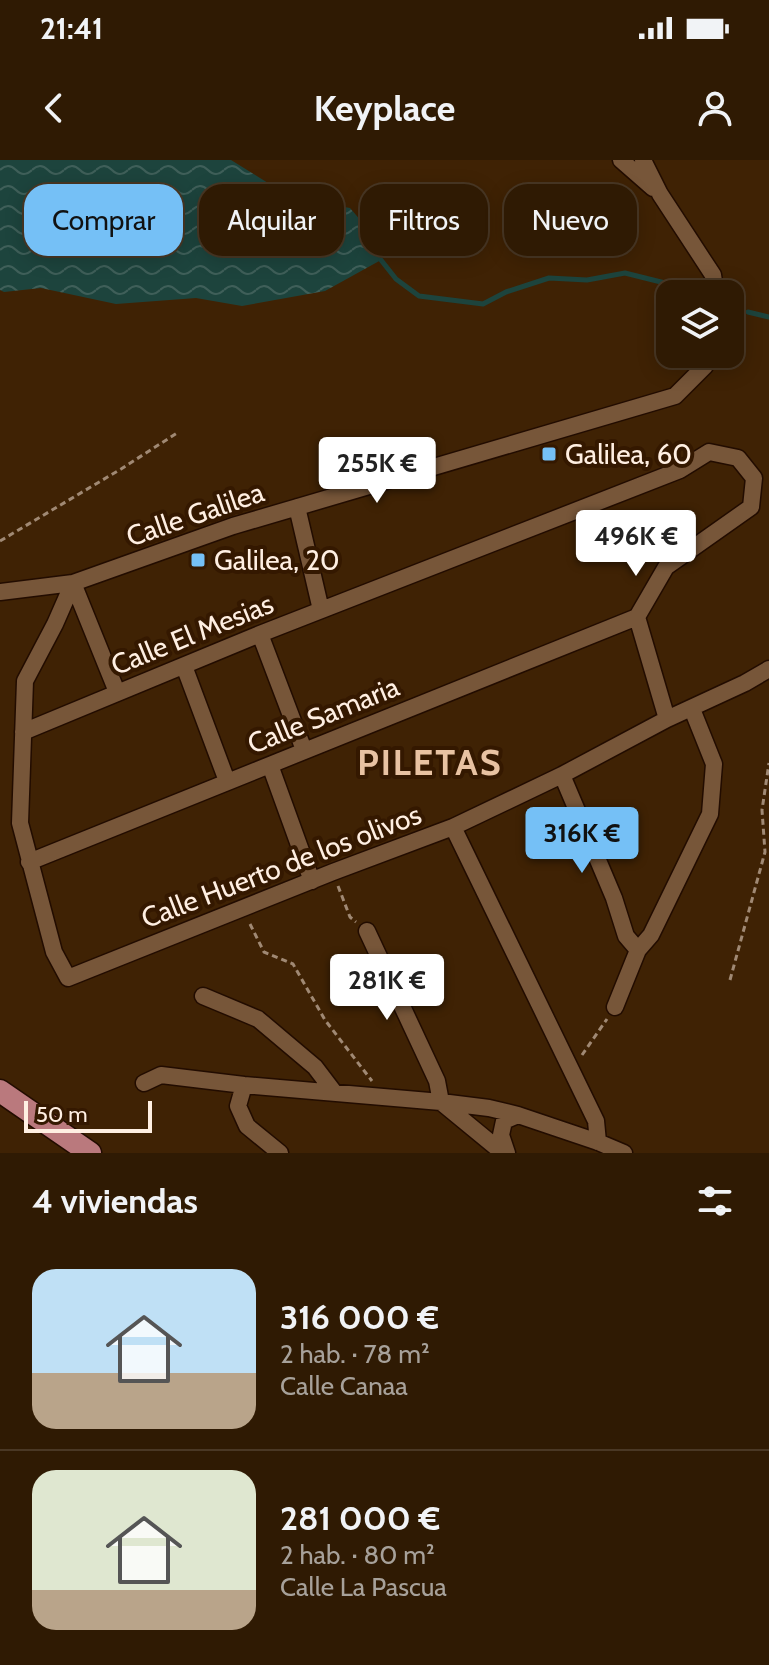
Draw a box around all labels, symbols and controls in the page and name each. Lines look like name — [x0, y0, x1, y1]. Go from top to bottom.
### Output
text: 21:41 — [40, 10, 103, 47]
icon: back — [32, 86, 76, 130]
text: Keyplace — [314, 86, 455, 130]
icon: person — [693, 86, 737, 130]
chip: Comprar — [24, 184, 183, 256]
chip: Alquilar — [199, 184, 344, 256]
chip: Filtros — [360, 184, 488, 256]
chip: Nuevo — [504, 184, 637, 256]
map controls — [656, 280, 744, 368]
button: layers — [656, 280, 744, 368]
pin: 255K € — [312, 437, 442, 505]
place label: Galilea, 60 — [565, 437, 692, 471]
marker: Galilea, 60 — [540, 445, 558, 463]
text: 255K € — [337, 447, 417, 479]
street label: Calle Galilea — [122, 474, 269, 553]
pin: 496K € — [571, 510, 701, 578]
text: 496K € — [594, 520, 678, 552]
place label: Galilea, 20 — [214, 543, 340, 577]
marker: Galilea, 20 — [189, 551, 207, 569]
street label: Calle El Mesias — [106, 586, 278, 682]
street label: Calle Samaria — [242, 669, 404, 761]
district label: PILETAS — [357, 740, 503, 784]
street label: Calle Huerto de los olivos — [136, 797, 426, 935]
pin: 316K € — [517, 807, 647, 875]
text: 316K € — [543, 817, 621, 849]
pin: 281K € — [322, 954, 452, 1022]
text: 281K € — [348, 964, 426, 996]
scale bar — [24, 1097, 152, 1133]
text: 50 m — [36, 1101, 88, 1128]
icon: filters — [693, 1179, 737, 1223]
text: 4 viviendas — [32, 1180, 198, 1222]
text: 316 000 € — [280, 1296, 439, 1338]
icon: home — [96, 1301, 192, 1397]
text: 2 hab. · 78 m² — [280, 1338, 430, 1370]
text: Calle Canaa — [280, 1370, 408, 1402]
text: 281 000 € — [280, 1497, 440, 1539]
icon: home — [96, 1502, 192, 1598]
text: 2 hab. · 80 m² — [280, 1539, 435, 1571]
text: Calle La Pascua — [280, 1571, 447, 1603]

